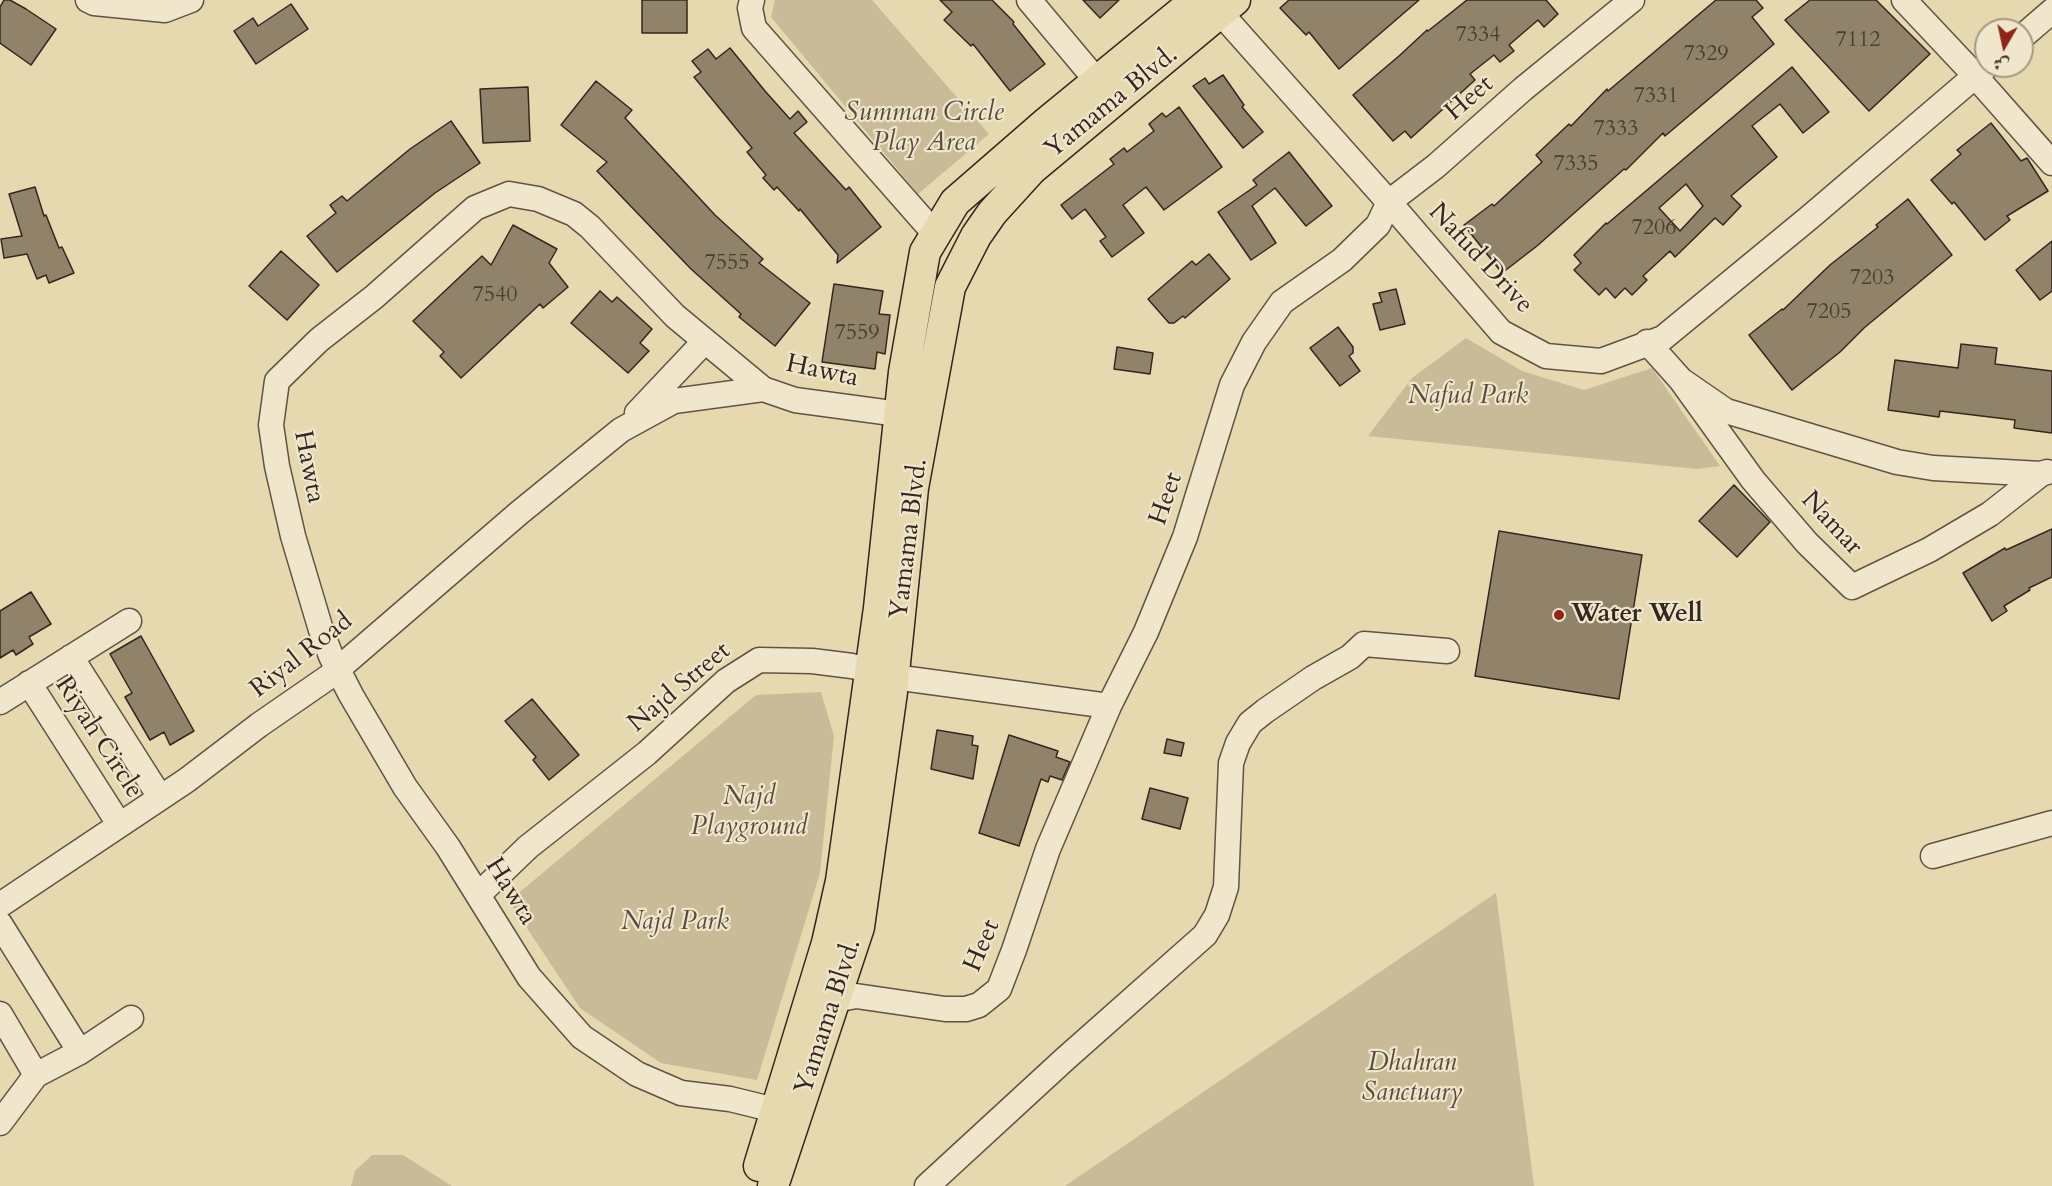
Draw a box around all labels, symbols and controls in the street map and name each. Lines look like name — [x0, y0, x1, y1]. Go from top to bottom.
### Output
north arrow — [1974, 18, 2034, 78]
house number: 7334 — [1455, 23, 1501, 49]
house number: 7112 — [1835, 28, 1881, 54]
street label: Yamama Blvd. — [1039, 40, 1185, 166]
house number: 7329 — [1683, 42, 1729, 68]
text: ش — [1992, 52, 2011, 76]
street label: Heet — [1440, 70, 1500, 128]
house number: 7331 — [1633, 84, 1679, 110]
park label: Summan Circle Play Area — [844, 98, 1004, 160]
house number: 7333 — [1593, 117, 1639, 143]
house number: 7335 — [1553, 152, 1599, 178]
street label: Nafud Drive — [1421, 197, 1539, 321]
house number: 7206 — [1631, 216, 1677, 242]
house number: 7555 — [704, 251, 750, 277]
house number: 7203 — [1849, 266, 1895, 292]
house number: 7540 — [472, 283, 518, 309]
house number: 7205 — [1806, 300, 1852, 326]
house number: 7559 — [834, 321, 880, 347]
street label: Hawta — [783, 349, 861, 395]
park label: Nafud Park — [1408, 381, 1528, 413]
street label: Hawta — [286, 428, 330, 506]
street label: Yamama Blvd. — [885, 457, 935, 621]
street label: Heet — [1144, 469, 1190, 529]
street label: Namar — [1794, 486, 1868, 562]
place label: Water Well — [1571, 599, 1703, 631]
street label: Riyal Road — [245, 606, 359, 706]
marker: Water Well — [1552, 608, 1566, 622]
street label: Najd Street — [622, 636, 738, 740]
street label: Riyah Circle — [47, 671, 149, 805]
park label: Najd Playground — [691, 782, 807, 844]
street label: Hawta — [477, 853, 543, 931]
park label: Najd Park — [621, 907, 729, 939]
street label: Heet — [958, 915, 1008, 977]
street label: Yamama Blvd. — [789, 935, 869, 1099]
park label: Dhahran Sanctuary — [1362, 1048, 1462, 1110]

